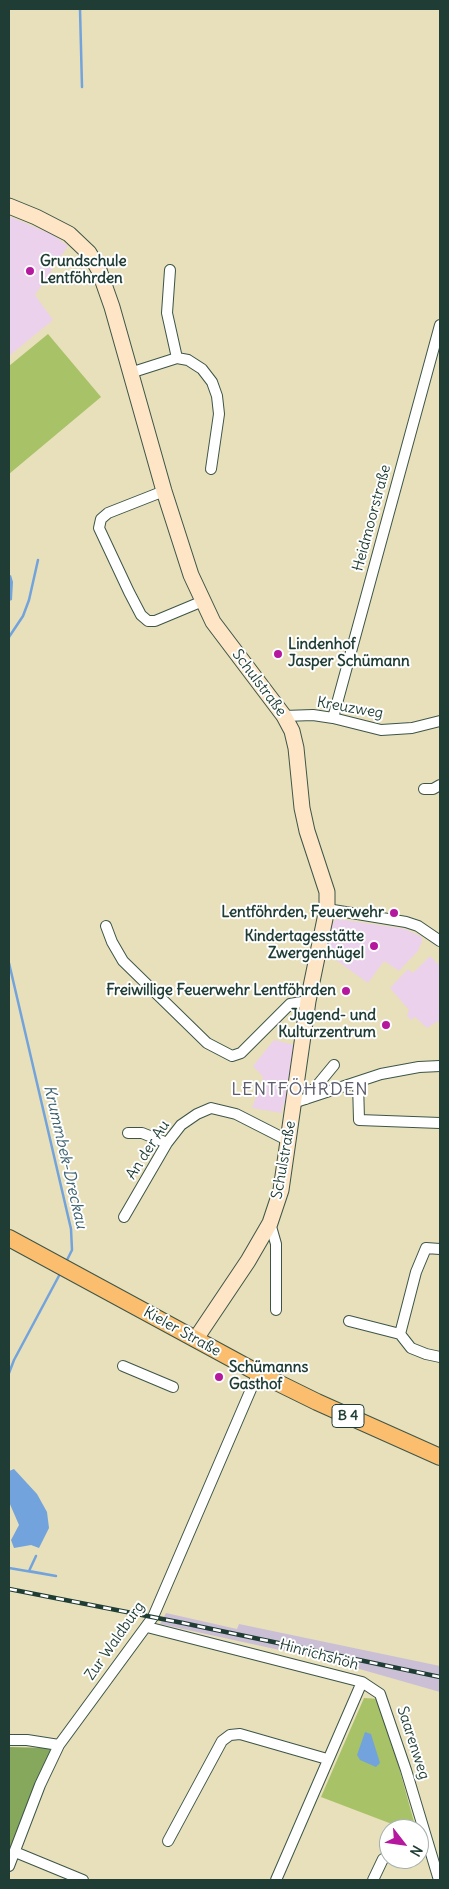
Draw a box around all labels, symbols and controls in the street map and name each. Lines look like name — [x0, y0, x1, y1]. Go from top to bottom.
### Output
place label: Grundschule Lentföhrden — [40, 253, 126, 288]
marker: Grundschule Lentföhrden — [24, 265, 36, 277]
street label: Heidmoorstraße — [349, 463, 395, 573]
place label: Lindenhof Jasper Schümann — [288, 636, 410, 671]
street label: Schulstraße — [228, 646, 290, 720]
marker: Lindenhof Jasper Schümann — [272, 648, 284, 660]
street label: Kreuzweg — [315, 693, 385, 723]
place label: Lentföhrden, Feuerwehr — [221, 904, 384, 922]
marker: Lentföhrden, Feuerwehr — [388, 907, 400, 919]
place label: Kindertagesstätte Zwergenhügel — [244, 928, 364, 963]
marker: Kindertagesstätte Zwergenhügel — [368, 940, 380, 952]
place label: Freiwillige Feuerwehr Lentföhrden — [106, 982, 336, 1000]
marker: Freiwillige Feuerwehr Lentföhrden — [340, 985, 352, 997]
place label: Jugend- und Kulturzentrum — [278, 1007, 376, 1042]
marker: Jugend- und Kulturzentrum — [380, 1019, 392, 1031]
district label: LENTFÖHRDEN — [230, 1079, 370, 1101]
water label: Krummbek-Dreckau — [39, 1083, 91, 1231]
street label: An der Au — [122, 1117, 174, 1183]
street label: Schulstraße — [268, 1119, 300, 1201]
street label: Kieler Straße — [140, 1303, 224, 1361]
place label: Schümanns Gasthof — [229, 1359, 308, 1394]
marker: Schümanns Gasthof — [213, 1371, 225, 1383]
road number: B 4 — [332, 1404, 364, 1428]
street label: Zur Waldburg — [81, 1598, 149, 1684]
street label: Hinrichshöh — [277, 1636, 361, 1674]
street label: Saarenweg — [393, 1704, 433, 1782]
north arrow — [379, 1819, 429, 1869]
text: N — [406, 1842, 426, 1860]

